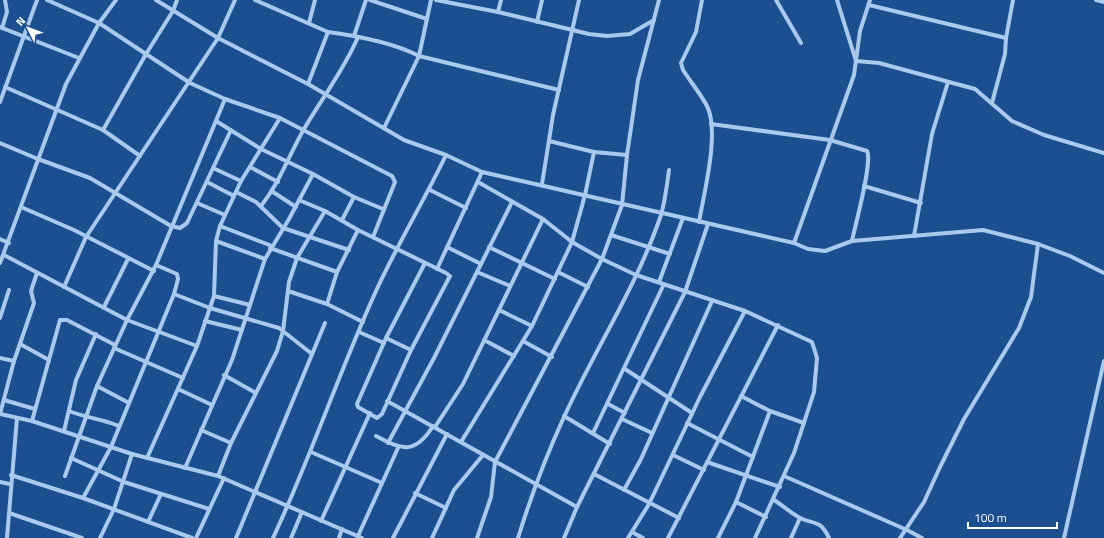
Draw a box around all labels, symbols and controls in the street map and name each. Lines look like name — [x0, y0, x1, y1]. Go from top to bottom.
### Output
north arrow — [8, 8, 48, 48]
text: N — [12, 13, 29, 29]
scale bar — [968, 504, 1057, 530]
text: 100 m — [974, 508, 1007, 527]

